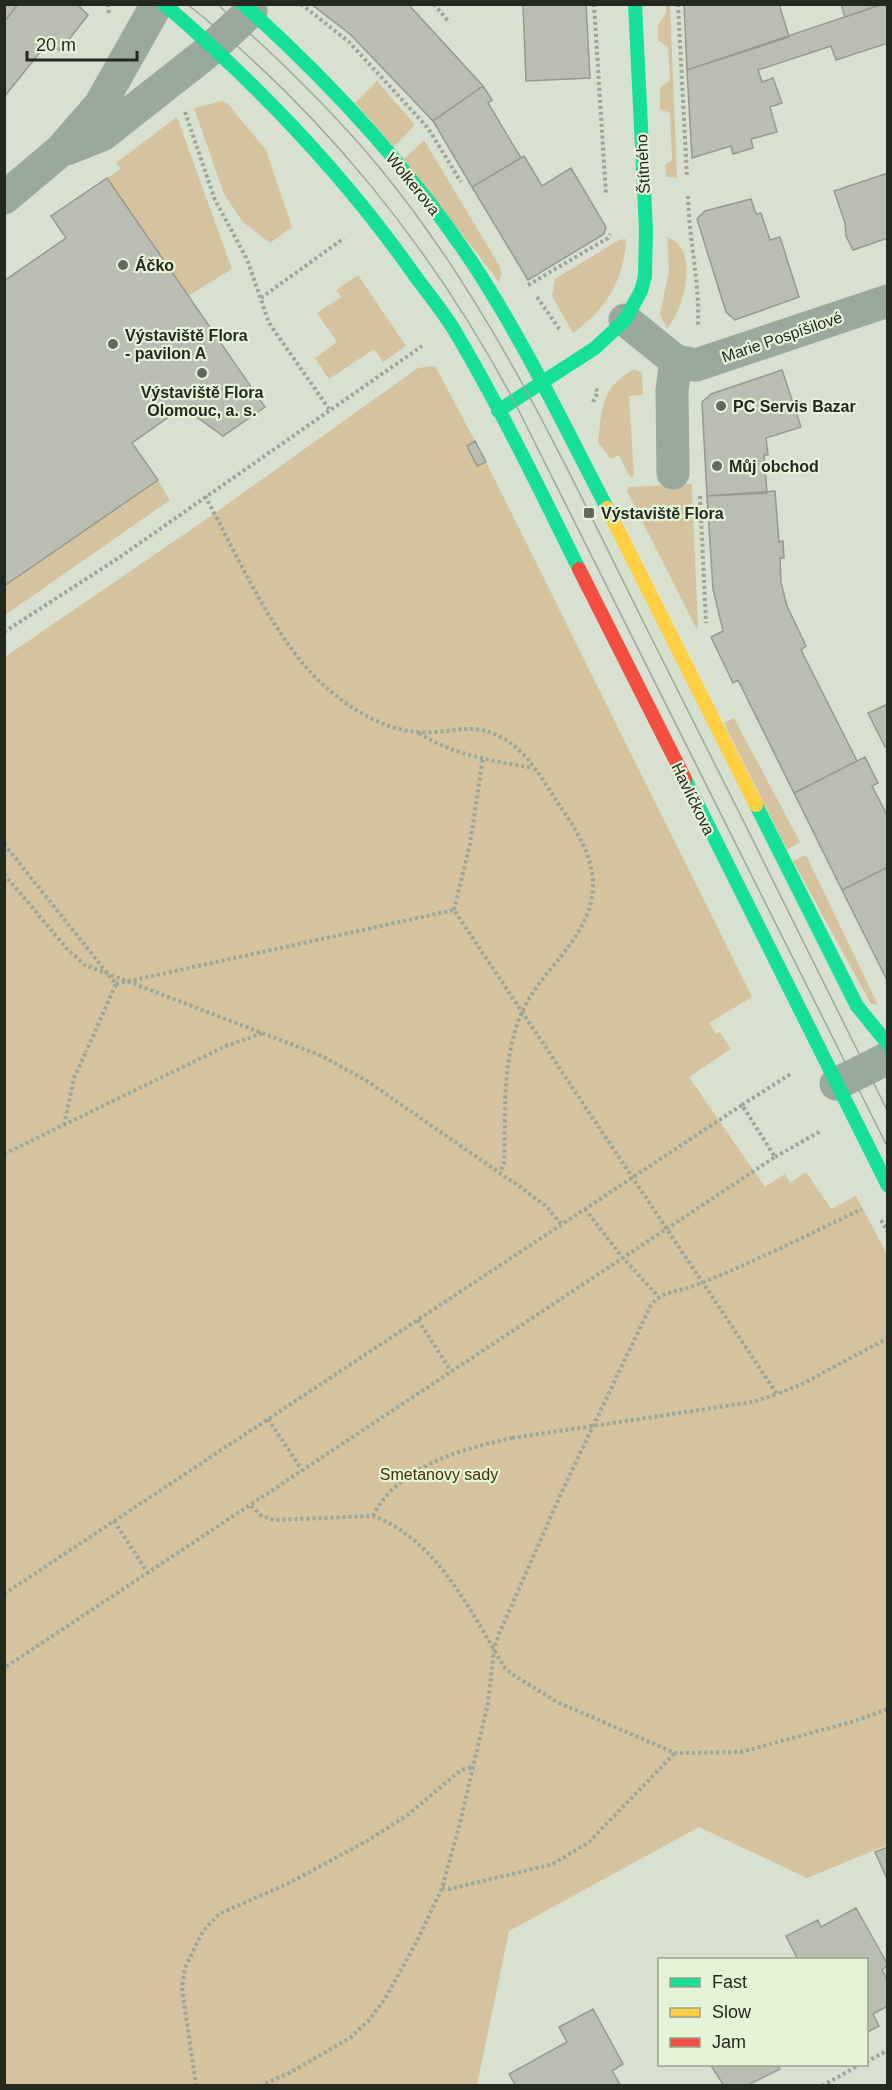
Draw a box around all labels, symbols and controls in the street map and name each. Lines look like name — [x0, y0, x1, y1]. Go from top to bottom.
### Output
scale bar — [27, 24, 136, 62]
text: 20 m — [36, 35, 76, 55]
street label: Štítného — [632, 134, 653, 194]
street label: Wolkerova — [383, 149, 443, 219]
place label: Áčko — [135, 256, 174, 274]
marker: Áčko — [116, 258, 130, 272]
street label: Marie Pospíšilové — [720, 308, 845, 366]
place label: Výstaviště Flora - pavilon A — [125, 327, 248, 362]
marker: Výstaviště Flora - pavilon A — [106, 337, 120, 351]
marker: Výstaviště Flora Olomouc, a. s. — [195, 366, 209, 380]
place label: Výstaviště Flora Olomouc, a. s. — [141, 384, 263, 419]
place label: PC Servis Bazar — [733, 398, 856, 415]
marker: PC Servis Bazar — [714, 399, 728, 413]
place label: Můj obchod — [729, 458, 819, 475]
marker: Můj obchod — [710, 459, 724, 473]
place label: Výstaviště Flora — [601, 505, 724, 522]
marker: Výstaviště Flora — [582, 506, 596, 520]
street label: Havlíčkova — [668, 760, 718, 838]
park label: Smetanovy sady — [380, 1466, 498, 1483]
legend — [658, 1958, 868, 2066]
text: Fast — [712, 1972, 747, 1992]
text: Slow — [712, 2002, 752, 2022]
text: Jam — [712, 2032, 746, 2052]

